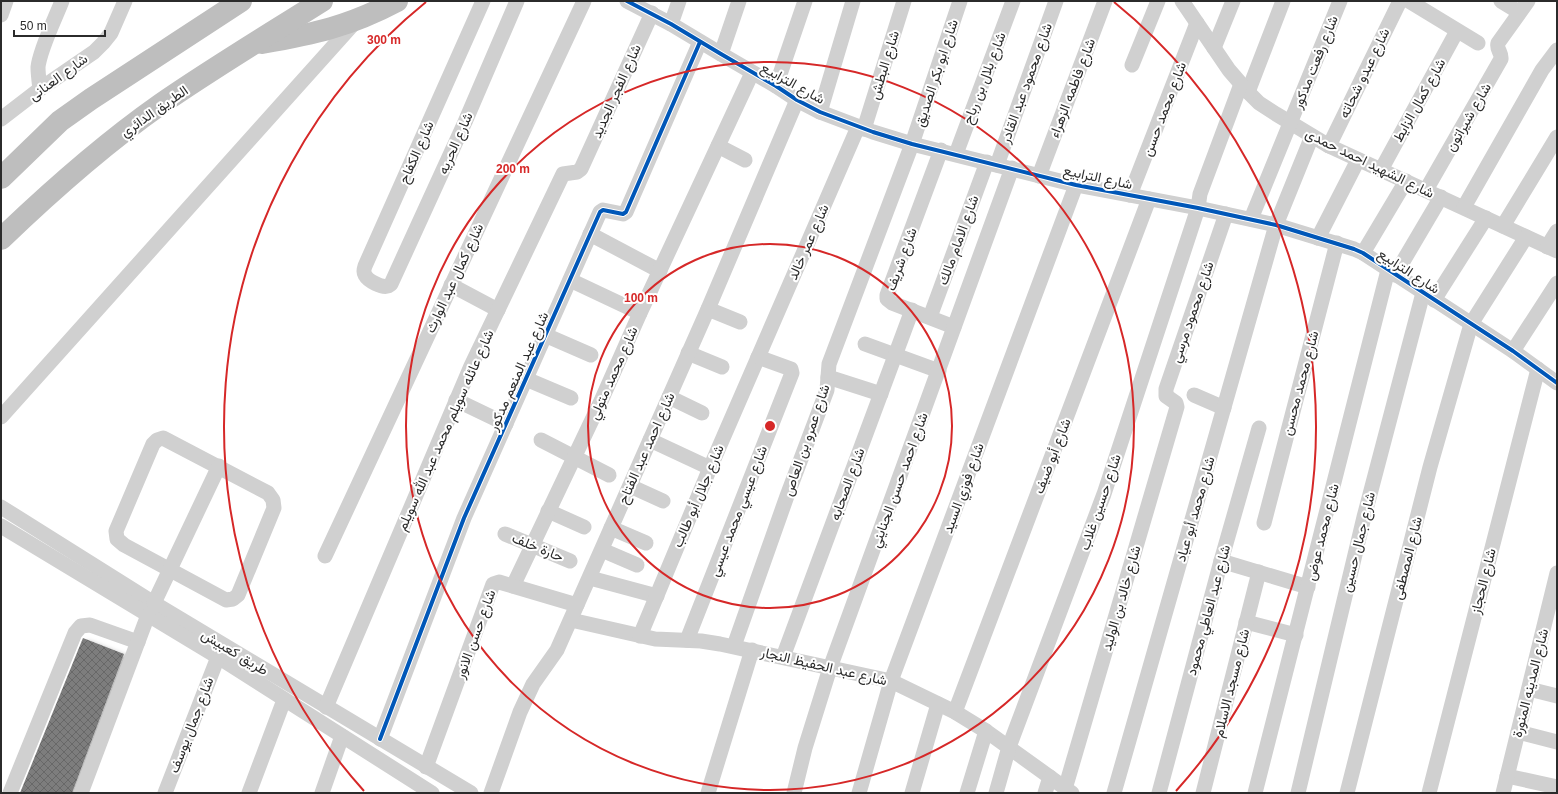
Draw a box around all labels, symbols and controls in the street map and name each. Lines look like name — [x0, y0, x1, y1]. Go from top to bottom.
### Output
scale bar — [14, 12, 105, 38]
street label: شارع رفعت مدكور — [1289, 13, 1344, 113]
street label: شارع ابو بكر الصديق — [911, 17, 964, 130]
text: 50 m — [20, 19, 47, 33]
street label: شارع محمود عبد القادر — [996, 21, 1058, 147]
street label: شارع عبدو شحاته — [1335, 25, 1395, 122]
street label: شارع البطش — [866, 29, 905, 102]
street label: شارع بلال بن رباح — [959, 30, 1012, 127]
text: 300 m — [367, 33, 401, 47]
street label: شارع فاطمه الزهراء — [1046, 36, 1101, 141]
street label: شارع الفجر الجديد — [588, 42, 647, 142]
street label: شارع العنانى — [25, 50, 92, 106]
street label: شارع كمال الزايط — [1390, 56, 1451, 146]
street label: شارع الترابيع — [757, 59, 828, 110]
street label: شارع محمد حسن — [1139, 60, 1192, 159]
street label: شارع شيراتون — [1442, 80, 1497, 156]
street label: الطريق الدائري — [117, 82, 193, 143]
street label: شارع الحريه — [434, 110, 478, 178]
street label: شارع الكفاح — [395, 118, 440, 187]
street label: شارع الشهيد احمد حمدى — [1302, 125, 1437, 204]
text: 200 m — [496, 162, 530, 176]
street label: شارع الترابيع — [1061, 162, 1134, 195]
street label: شارع الامام مالك — [934, 193, 984, 288]
street label: شارع عمر خالد — [784, 202, 835, 284]
street label: شارع كمال عبد الوارث — [422, 221, 489, 337]
street label: شارع شريف — [882, 225, 923, 294]
street label: شارع الترابيع — [1373, 245, 1443, 299]
street label: شارع محمود مرسي — [1167, 259, 1221, 366]
text: 100 m — [624, 291, 658, 305]
street label: شارع عبد المنعم مدكور — [484, 309, 554, 435]
street label: شارع محمد متولي — [585, 324, 644, 424]
street label: شارع عائله سويلم محمد عبد الله سويلم — [393, 327, 499, 534]
street label: شارع محمد محسن — [1278, 329, 1325, 438]
street label: شارع عمرو بن العاص — [779, 382, 835, 499]
street label: شارع احمد عبد الفتاح — [614, 390, 680, 507]
street label: شارع احمد حسن الجنايني — [867, 410, 935, 551]
street label: شارع أبو ضيف — [1030, 416, 1076, 497]
centre of rings — [763, 419, 777, 433]
street label: شارع فوزي السيد — [939, 441, 990, 537]
street label: شارع جلال أبو طالب — [669, 442, 730, 551]
street label: شارع عيسي محمد عيسي — [706, 443, 774, 580]
street label: شارع الصحابه — [826, 446, 870, 523]
street label: شارع حسين غلاب — [1076, 452, 1127, 553]
street label: شارع محمد أبو عياد — [1172, 455, 1221, 564]
street label: شارع محمد عوض — [1302, 482, 1345, 583]
street label: شارع جمال حسين — [1338, 490, 1381, 595]
street label: شارع المصطفى — [1389, 515, 1428, 602]
street label: حارة خلف — [510, 529, 566, 565]
street label: شارع عبد العاطي محمود — [1183, 543, 1237, 678]
street label: شارع خالد بن الوليد — [1098, 544, 1147, 653]
street label: شارع الحجاز — [1467, 547, 1502, 617]
street label: شارع حسن الانور — [451, 587, 501, 683]
street label: طريق كعبيش — [198, 626, 271, 679]
street label: شارع مسجد الاسلام — [1210, 627, 1255, 740]
street label: شارع المدينه المنورة — [1509, 627, 1554, 740]
street label: شارع عبد الحفيظ النجار — [758, 643, 889, 691]
street label: شارع جمال يوسف — [165, 675, 219, 776]

